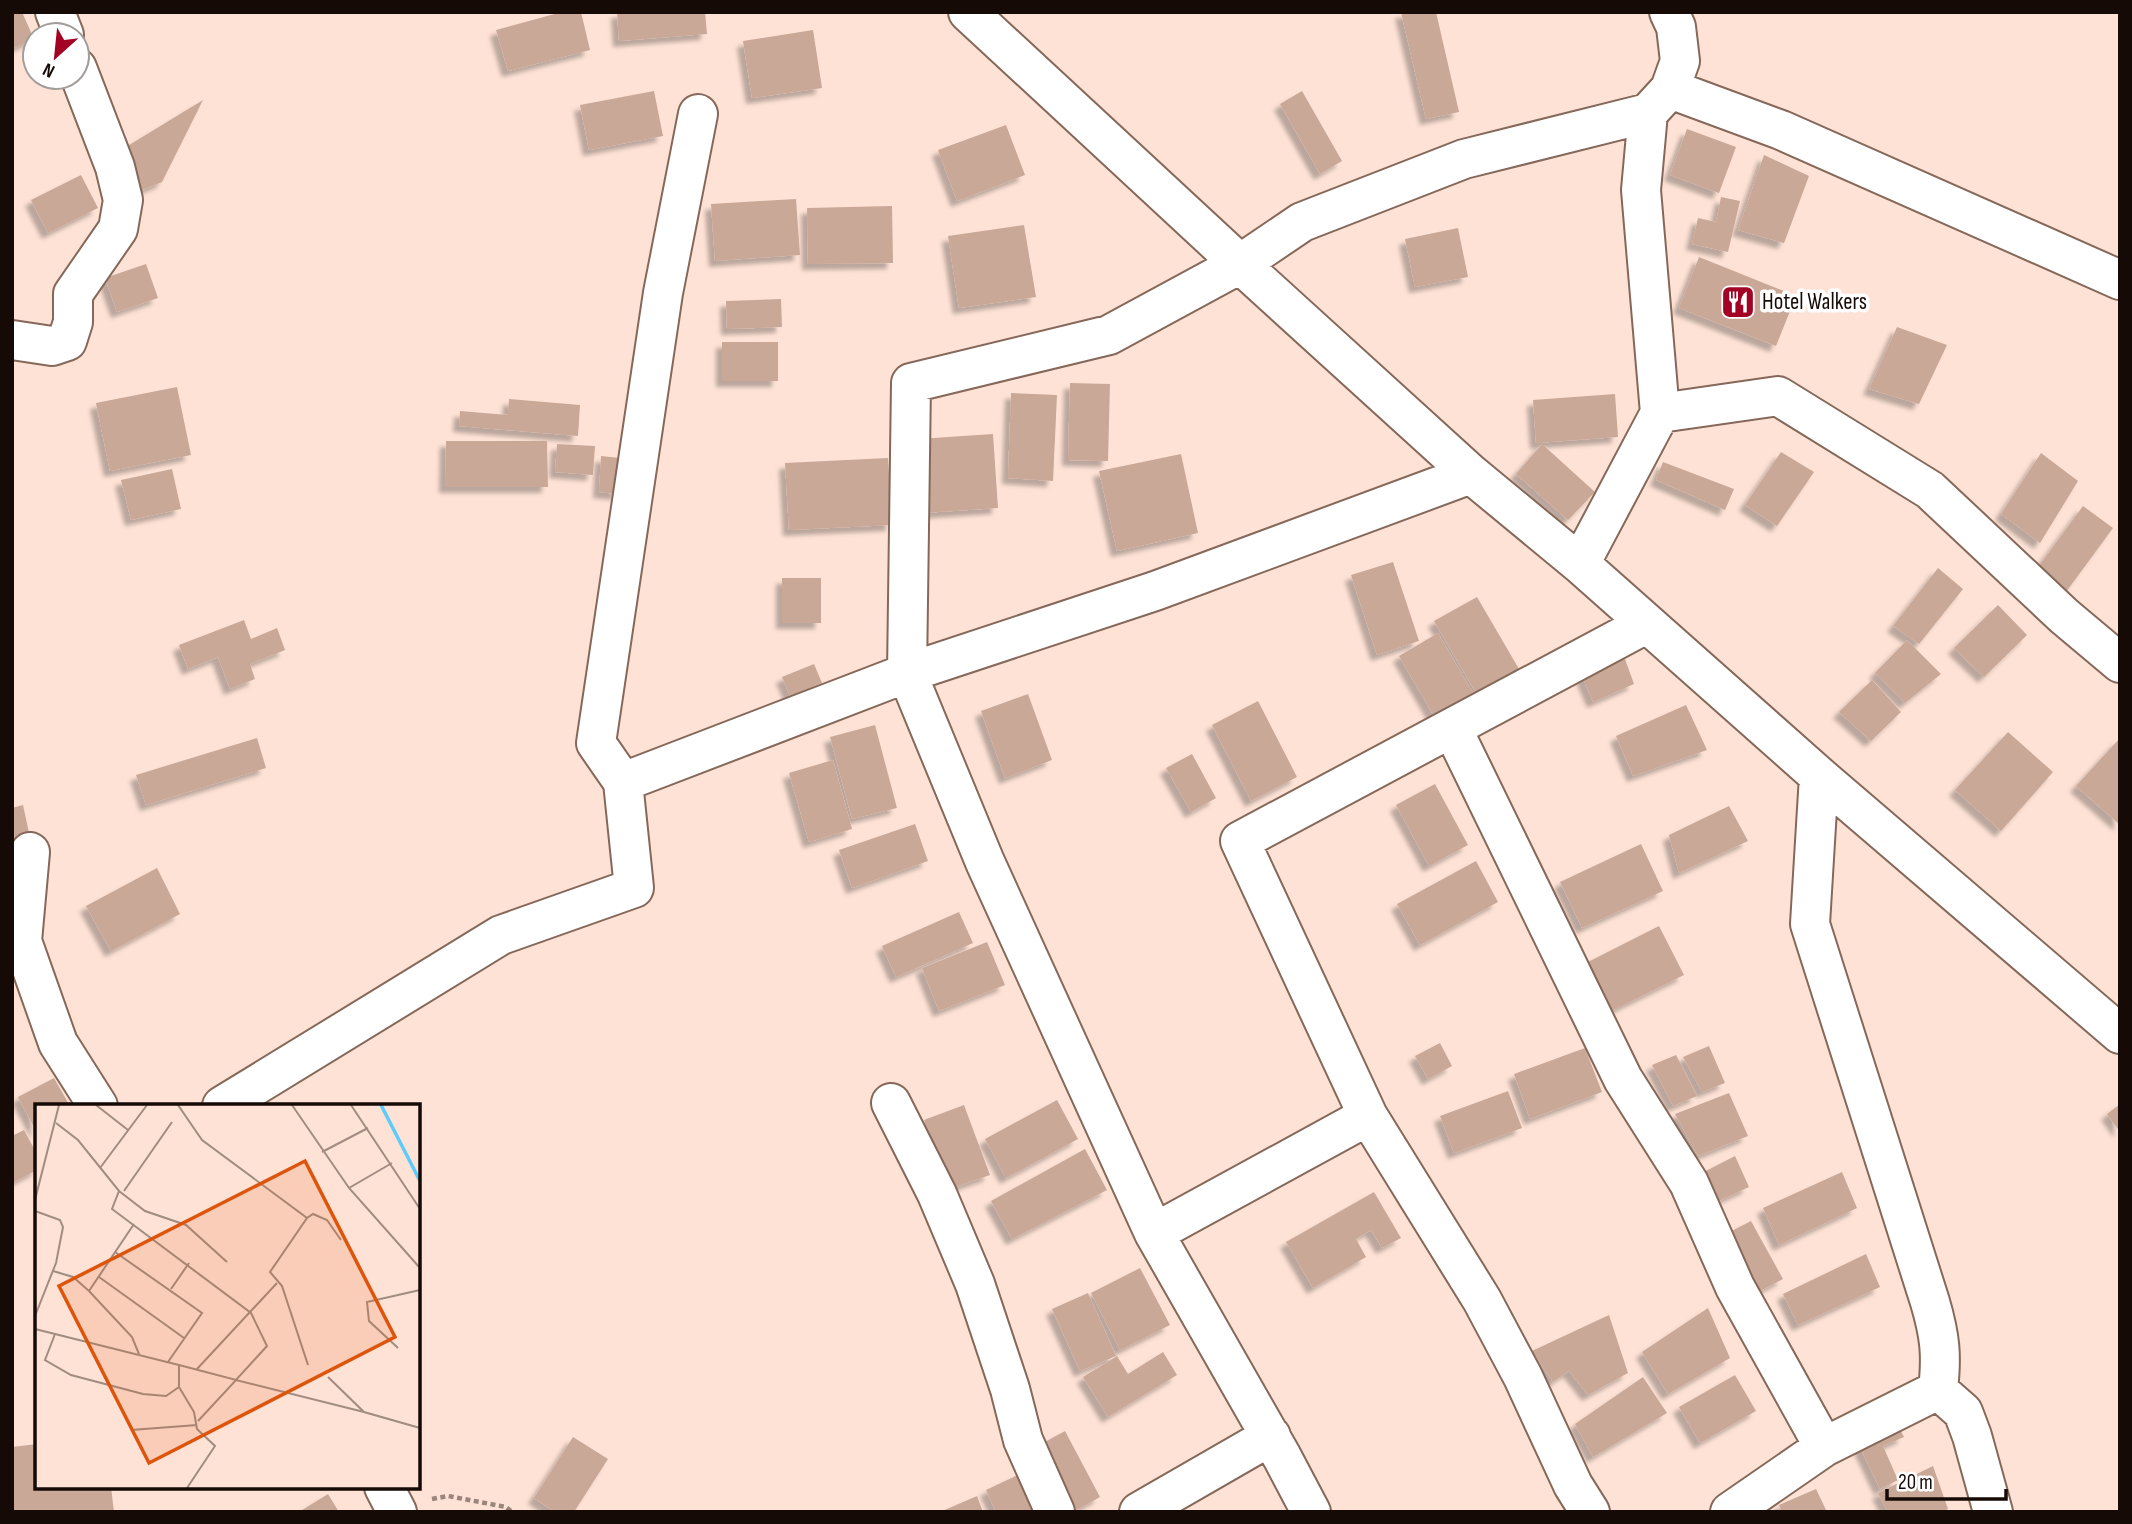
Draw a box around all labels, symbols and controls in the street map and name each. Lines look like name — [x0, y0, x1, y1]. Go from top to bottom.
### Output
north arrow — [21, 21, 91, 91]
text: N — [39, 57, 59, 82]
restaurant icon: Hotel Walkers — [1719, 283, 1757, 321]
place label: Hotel Walkers — [1762, 288, 1867, 316]
inset map — [35, 1104, 420, 1489]
scale bar — [1887, 1458, 2006, 1502]
text: 20 m — [1898, 1470, 1933, 1495]

